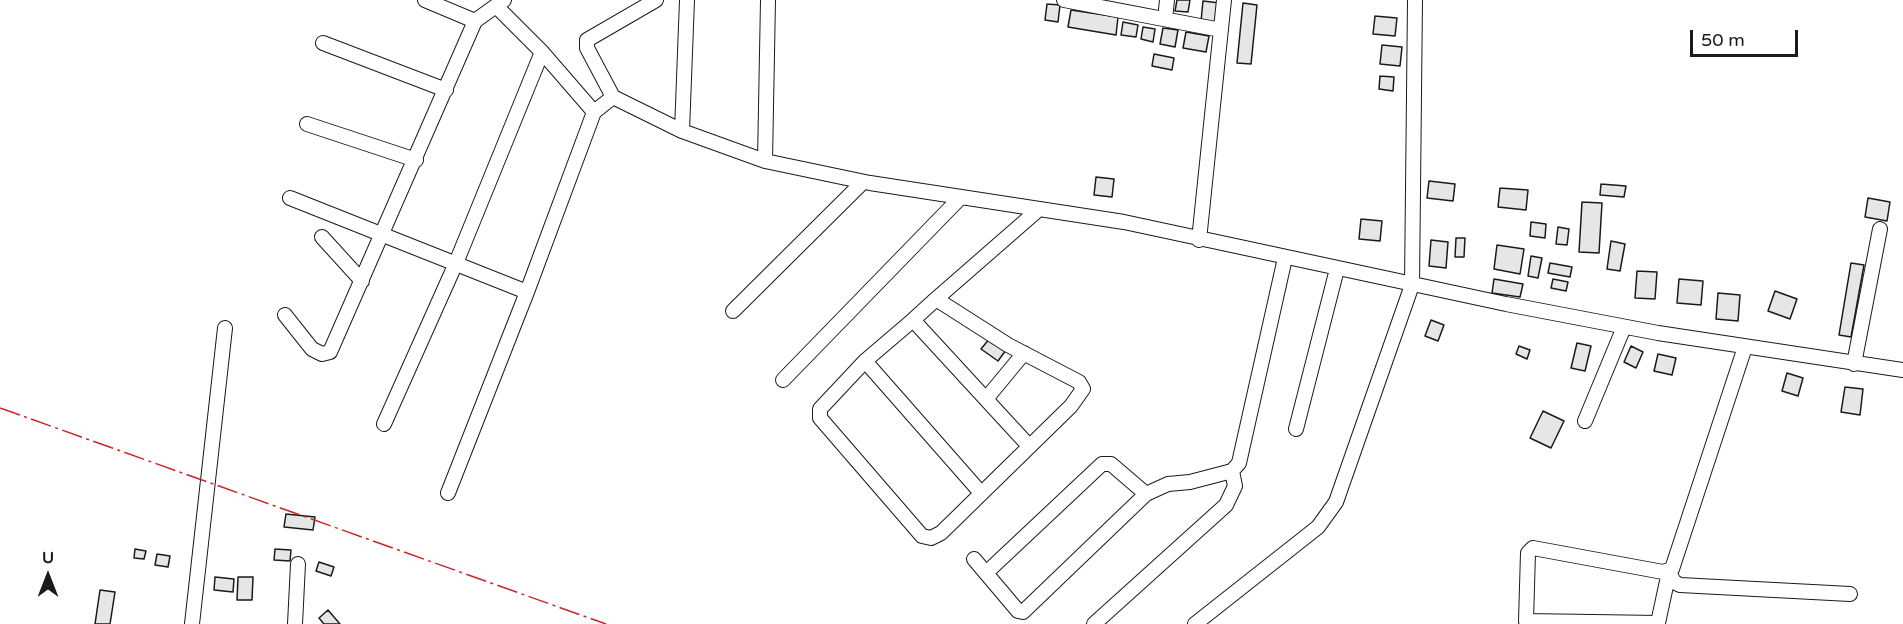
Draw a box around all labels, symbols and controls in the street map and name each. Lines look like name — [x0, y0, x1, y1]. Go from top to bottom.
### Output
scale bar — [1693, 18, 1801, 56]
text: 50 m — [1701, 29, 1745, 51]
north arrow — [18, 546, 78, 606]
text: U — [42, 548, 54, 568]

